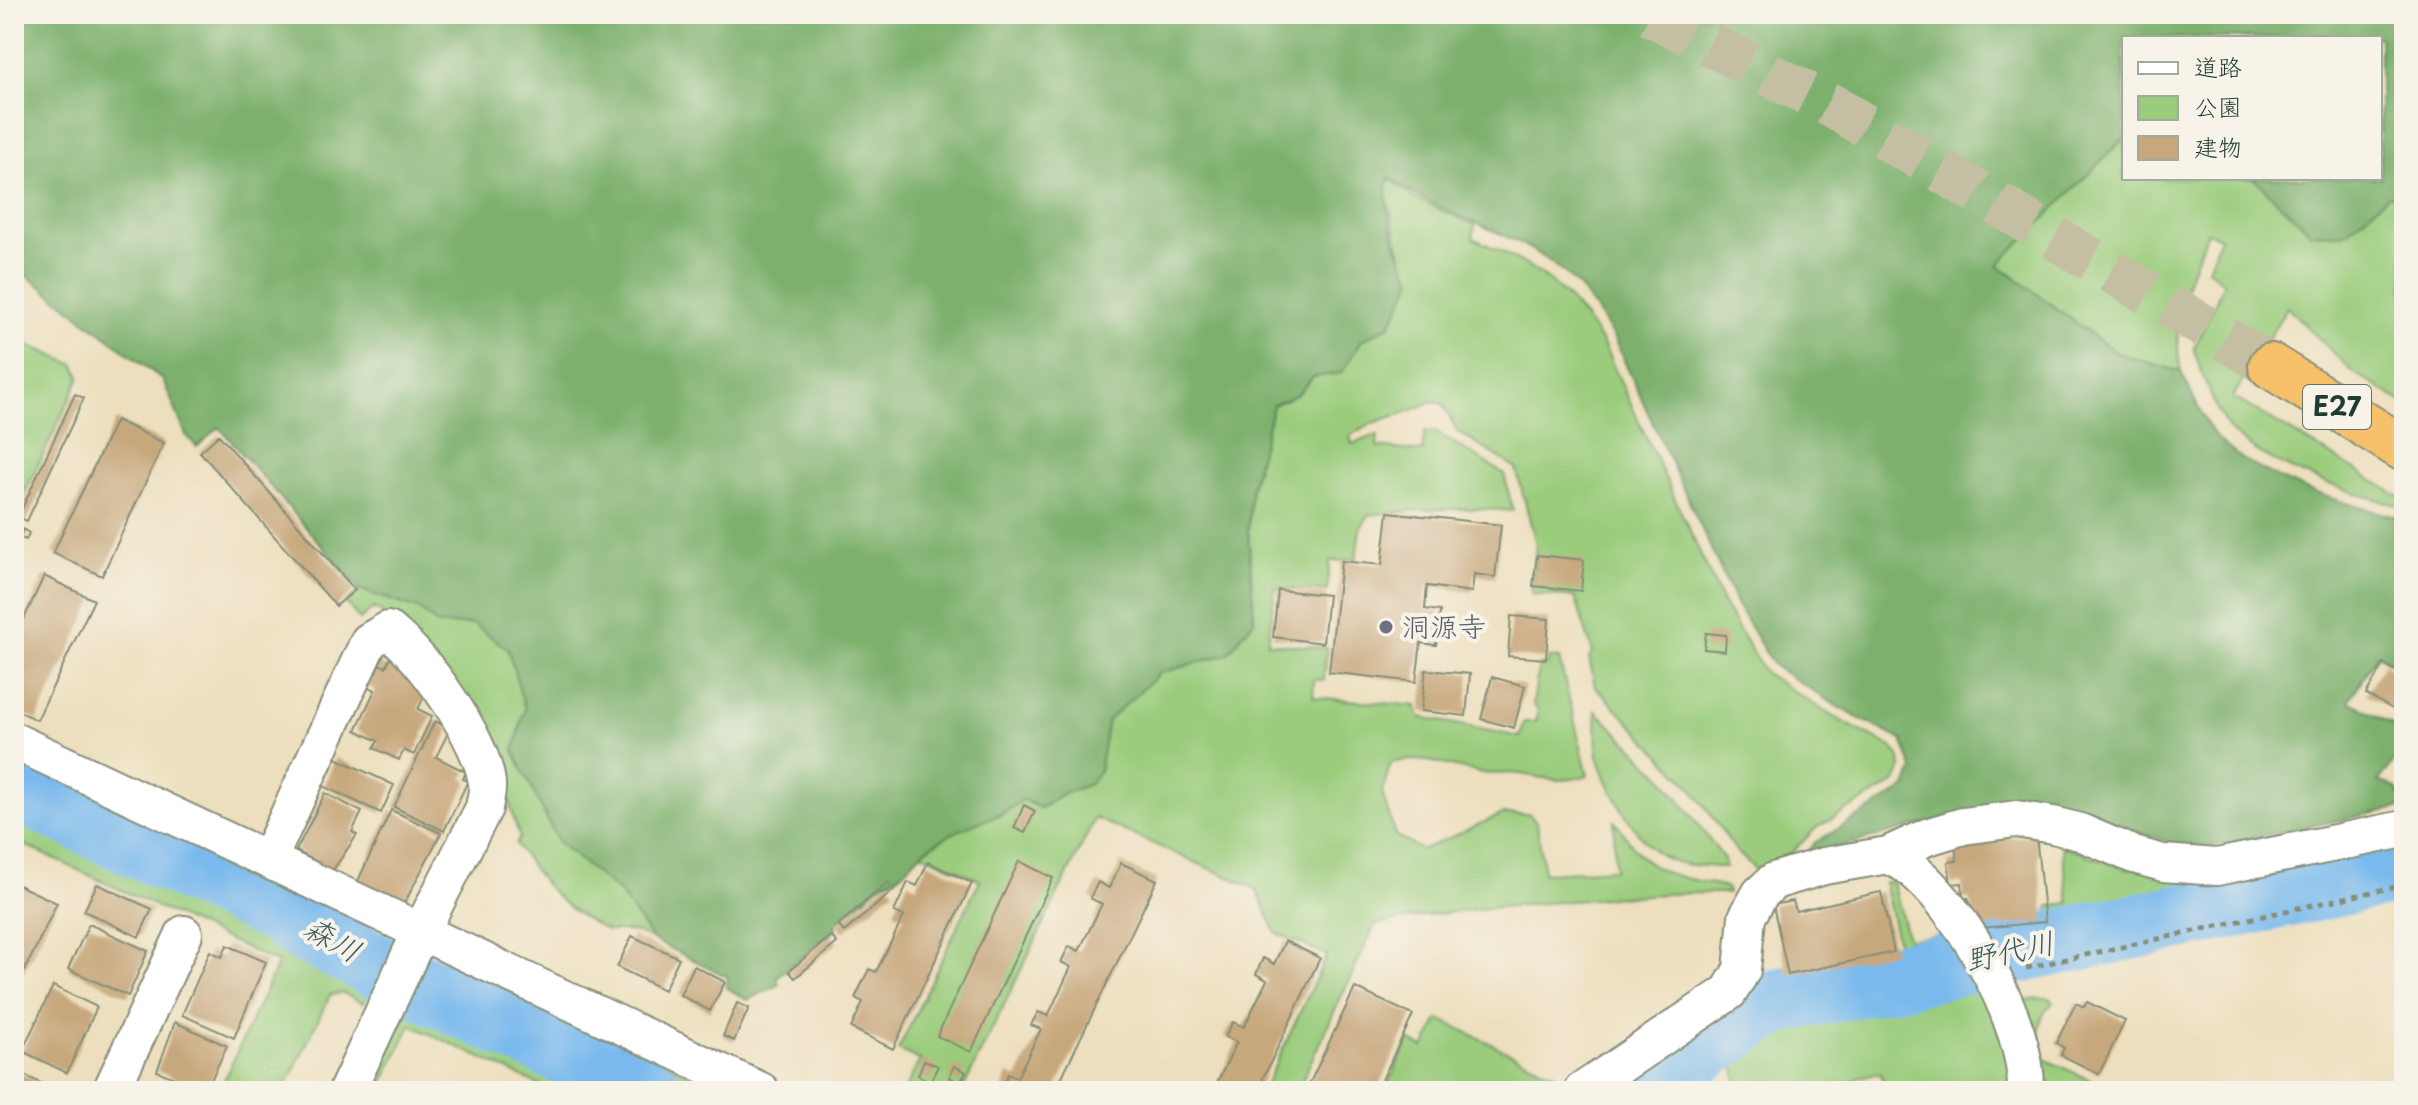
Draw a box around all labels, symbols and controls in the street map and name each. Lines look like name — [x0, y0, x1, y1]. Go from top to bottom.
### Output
legend — [2122, 36, 2382, 180]
text: 道路 — [2194, 48, 2242, 84]
text: 公園 — [2194, 88, 2242, 124]
text: 建物 — [2194, 128, 2242, 164]
road number: E27 — [2303, 385, 2371, 429]
place label: 洞源寺 — [1402, 604, 1486, 647]
marker: 洞源寺 — [1377, 618, 1395, 636]
water label: 森川 — [296, 904, 370, 972]
water label: 野代川 — [1961, 918, 2058, 981]

